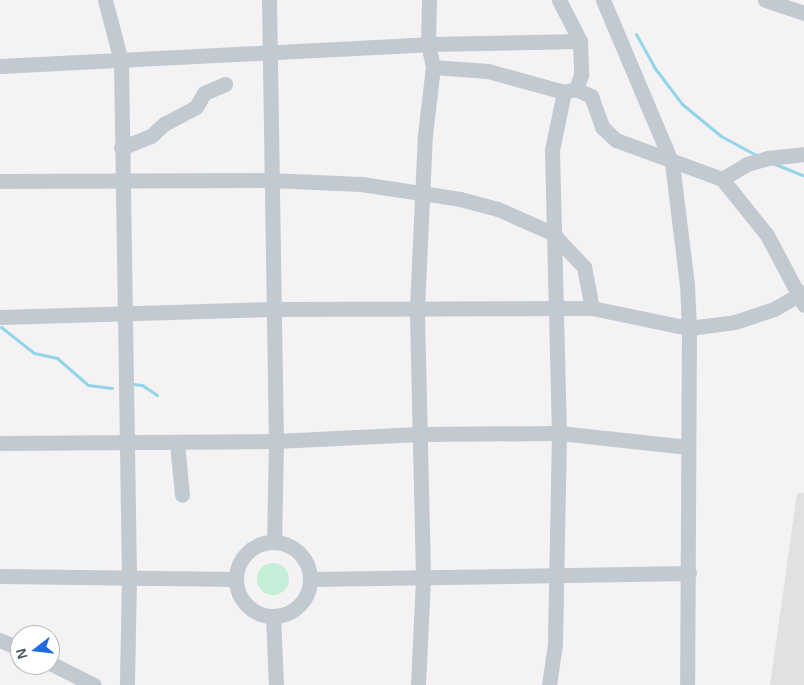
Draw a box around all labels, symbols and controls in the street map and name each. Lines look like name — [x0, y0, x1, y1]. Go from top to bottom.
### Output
north arrow — [10, 625, 60, 675]
text: N — [12, 647, 31, 661]

